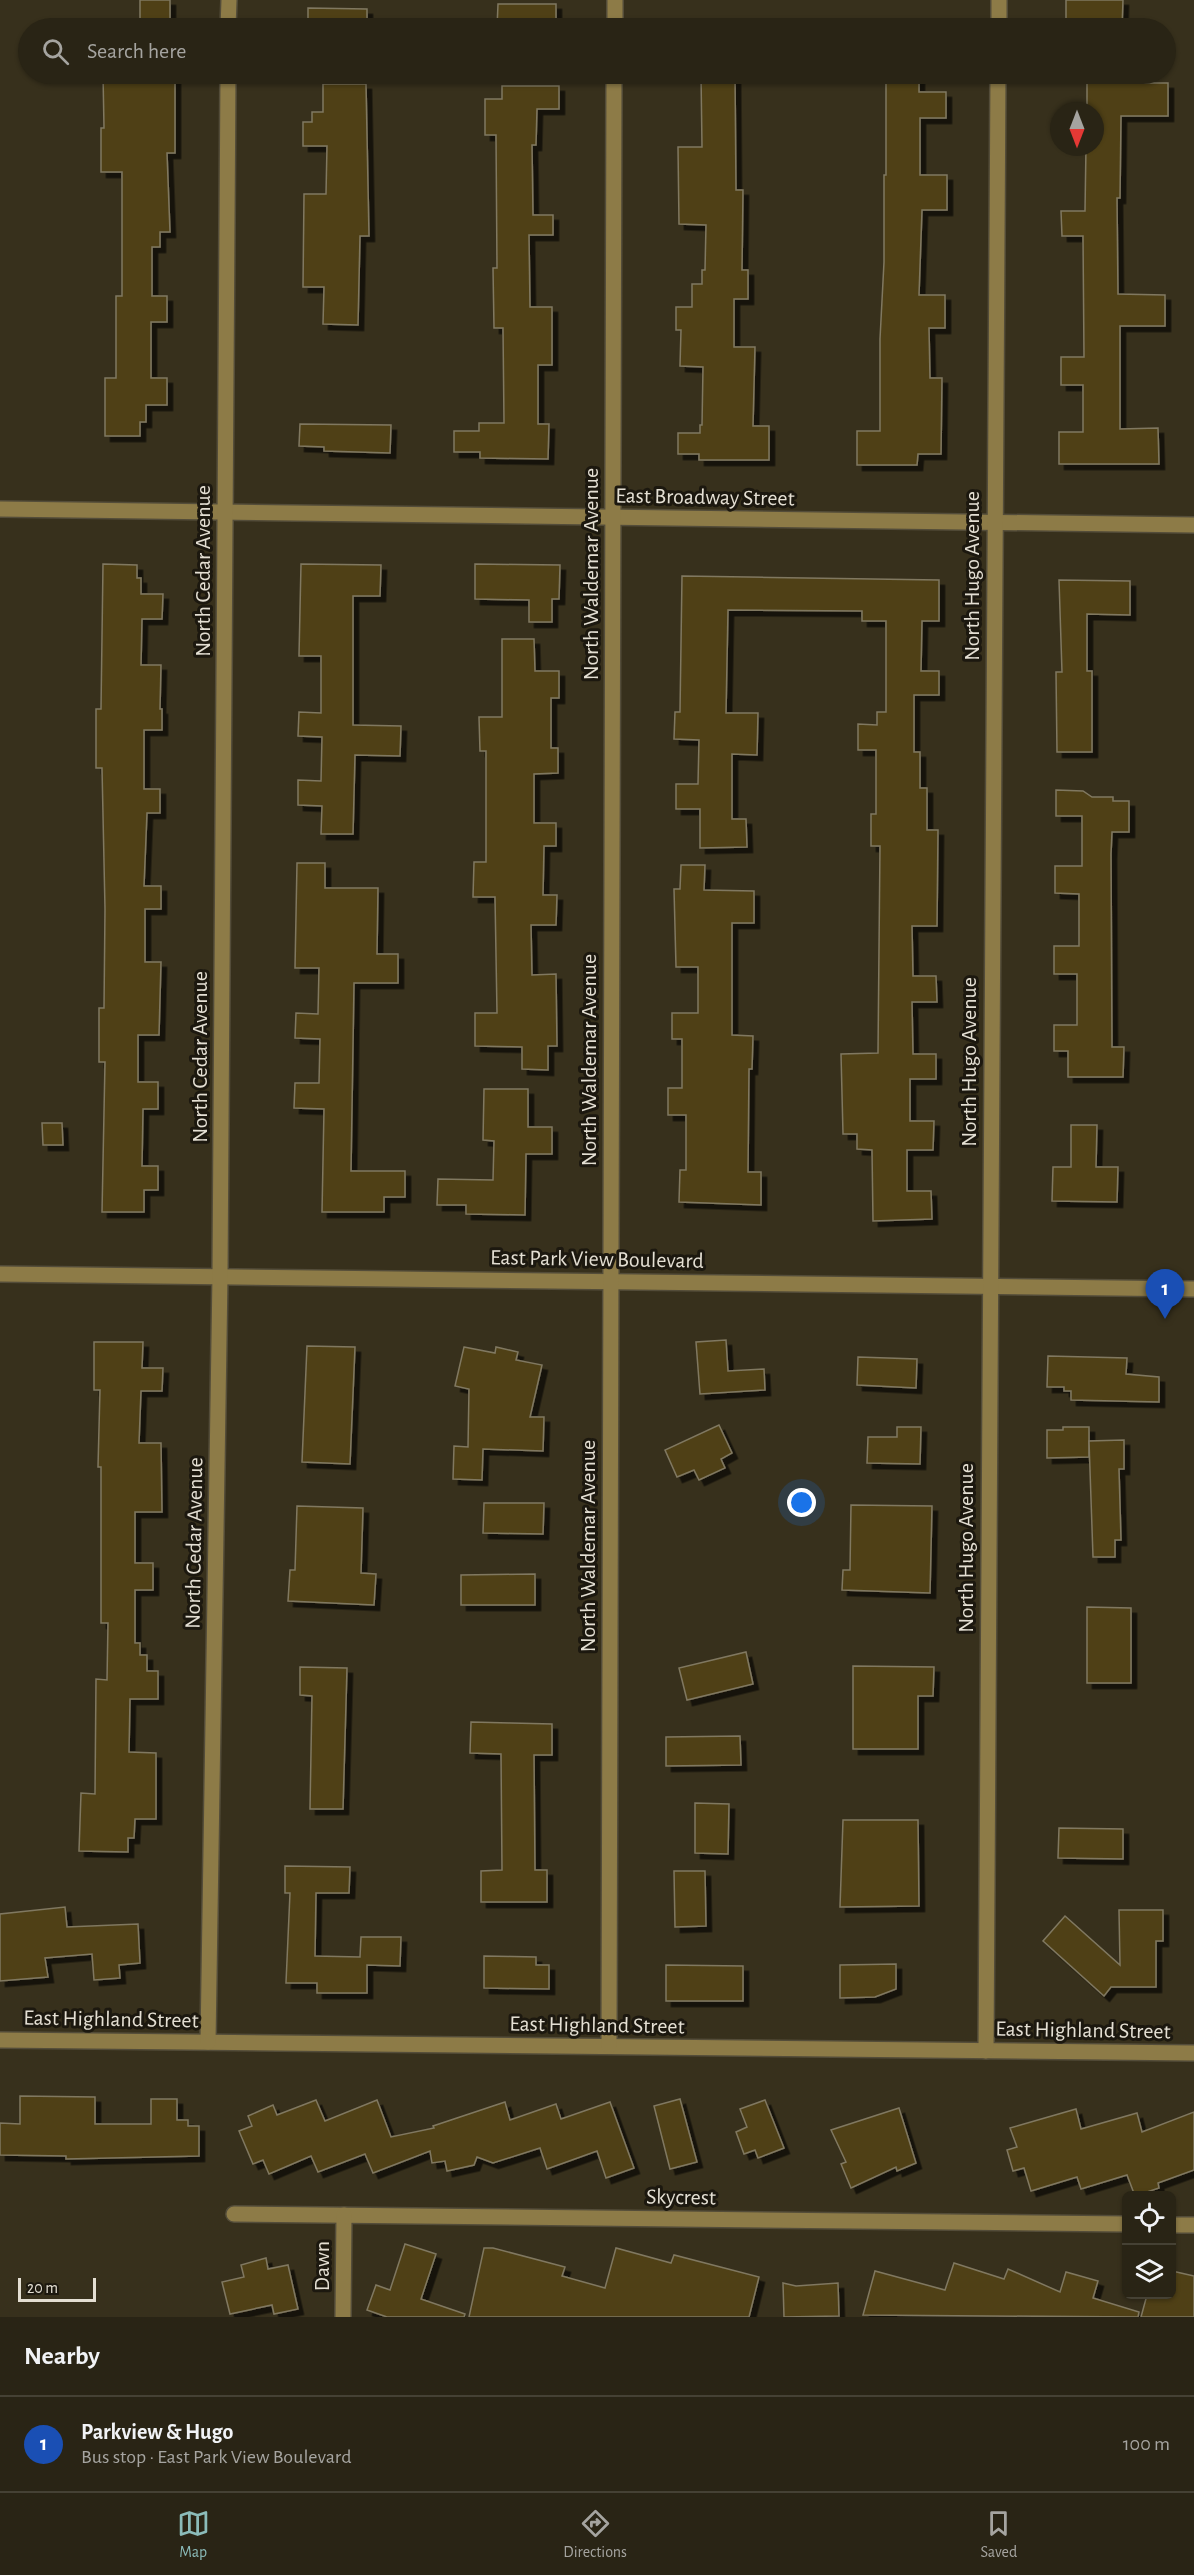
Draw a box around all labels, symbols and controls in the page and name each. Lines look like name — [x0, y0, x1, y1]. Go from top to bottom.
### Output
search box — [18, 18, 1176, 84]
icon: search — [39, 35, 72, 68]
text: Search here — [87, 40, 186, 62]
north arrow — [1050, 102, 1104, 156]
street label: North Waldemar Avenue — [580, 468, 602, 680]
street label: East Broadway Street — [615, 484, 795, 510]
street label: North Cedar Avenue — [192, 485, 214, 657]
street label: North Hugo Avenue — [961, 491, 983, 661]
street label: North Waldemar Avenue — [578, 954, 600, 1166]
street label: North Cedar Avenue — [189, 971, 211, 1143]
street label: North Hugo Avenue — [958, 977, 980, 1147]
street label: East Park View Boulevard — [490, 1246, 704, 1272]
pin: 1 — [1146, 1270, 1184, 1319]
street label: North Waldemar Avenue — [577, 1440, 599, 1652]
street label: North Cedar Avenue — [182, 1457, 206, 1629]
street label: North Hugo Avenue — [955, 1463, 977, 1633]
your location — [787, 1488, 816, 1517]
street label: East Highland Street — [23, 2006, 199, 2032]
street label: East Highland Street — [509, 2012, 685, 2038]
street label: East Highland Street — [995, 2017, 1171, 2043]
street label: Skycrest — [646, 2185, 716, 2209]
map controls — [1122, 2191, 1176, 2299]
button: locate — [1122, 2191, 1176, 2245]
street label: Dawn — [311, 2241, 333, 2291]
button: layers — [1122, 2245, 1176, 2299]
scale bar — [18, 2275, 96, 2302]
text: 20 m — [27, 2280, 58, 2296]
text: Nearby — [24, 2343, 100, 2369]
text: Parkview & Hugo — [81, 2421, 233, 2443]
text: 1 — [40, 2434, 47, 2454]
text: 100 m — [1123, 2434, 1170, 2454]
text: Bus stop · East Park View Boulevard — [81, 2447, 352, 2467]
tab: Map — [177, 2507, 210, 2562]
tab: Directions — [563, 2507, 627, 2562]
tab: Saved — [981, 2507, 1017, 2562]

